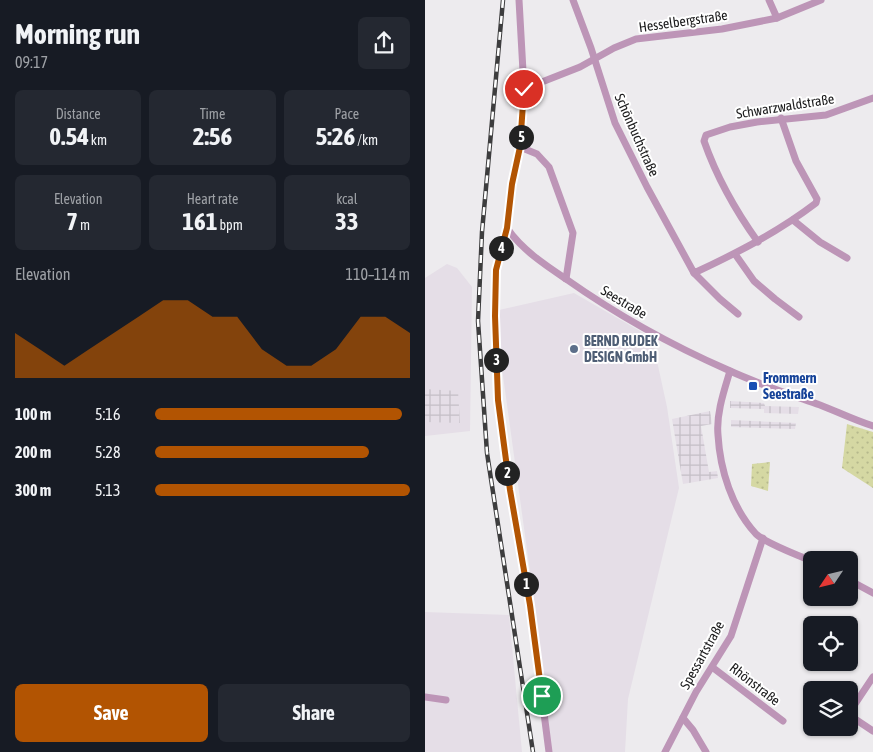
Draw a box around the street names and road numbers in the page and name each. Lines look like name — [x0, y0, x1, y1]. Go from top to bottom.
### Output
street label: Hesselbergstraße — [638, 7, 728, 35]
street label: Schwarzwaldstraße — [735, 90, 835, 122]
street label: Schönbuchstraße — [612, 91, 662, 179]
street label: Seestraße — [598, 282, 650, 322]
street label: Spessartstraße — [677, 618, 727, 692]
street label: Rhönstraße — [727, 659, 783, 709]

